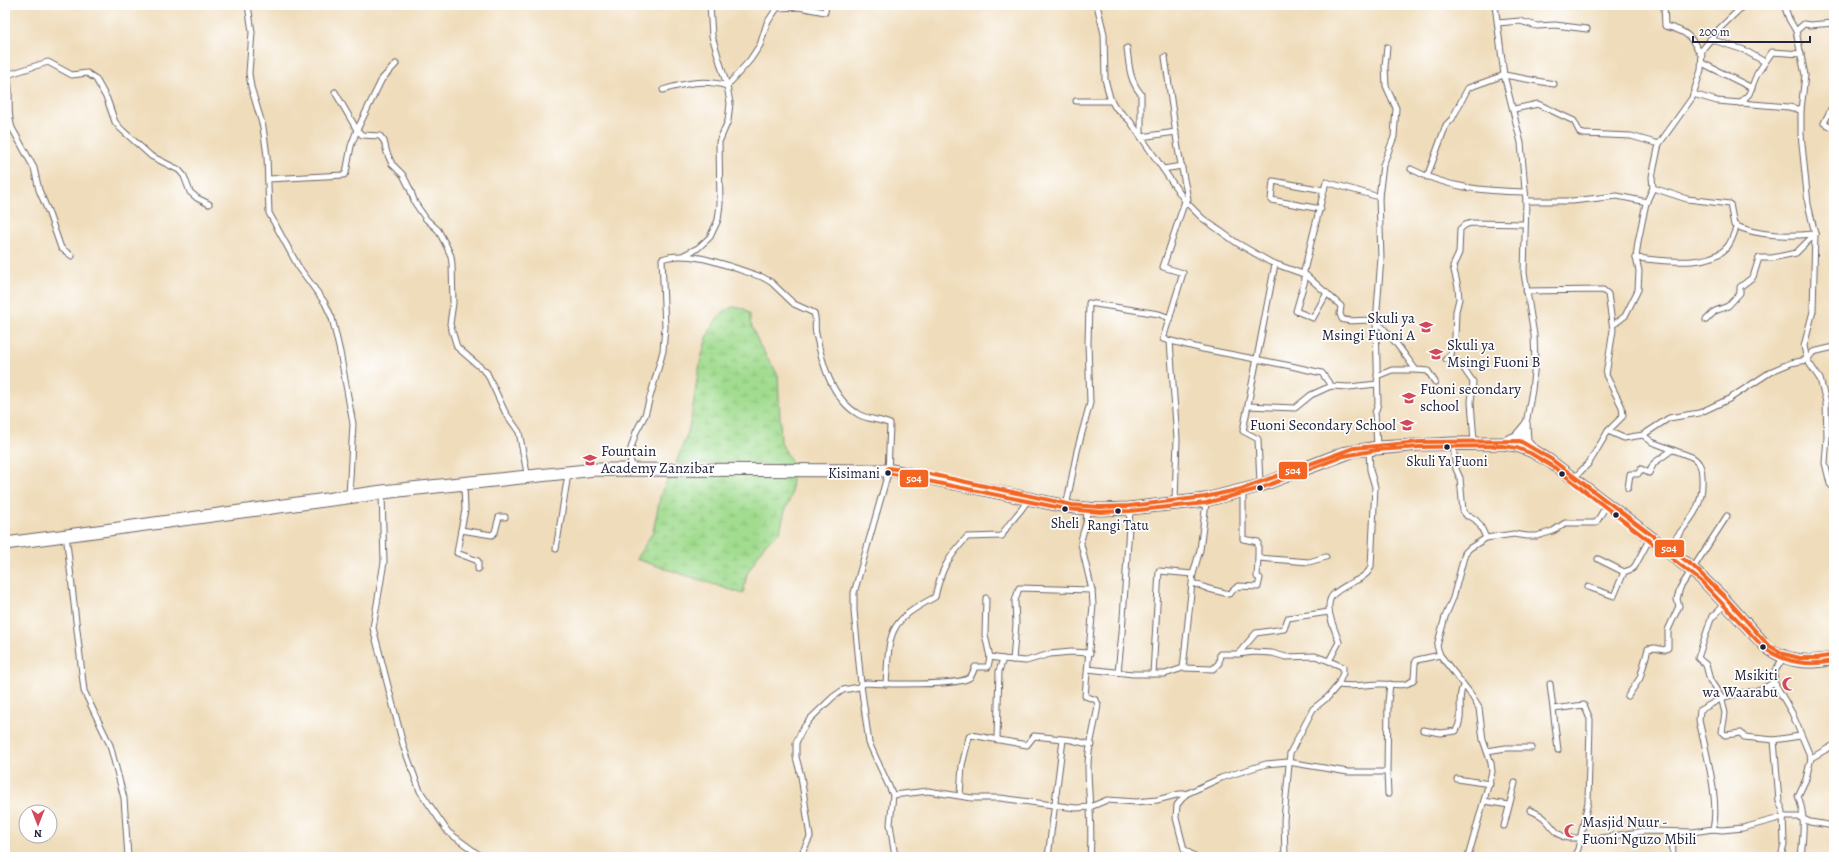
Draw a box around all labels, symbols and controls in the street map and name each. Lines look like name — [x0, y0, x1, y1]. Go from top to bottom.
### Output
scale bar — [1693, 18, 1810, 44]
text: 200 m — [1699, 24, 1730, 40]
place label: Skuli ya Msingi Fuoni A — [1322, 308, 1415, 345]
school or university icon: Skuli ya Msingi Fuoni A — [1418, 319, 1434, 335]
place label: Skuli ya Msingi Fuoni B — [1447, 335, 1541, 372]
school or university icon: Skuli ya Msingi Fuoni B — [1428, 346, 1444, 362]
place label: Fuoni secondary school — [1420, 379, 1521, 416]
school or university icon: Fuoni secondary school — [1401, 390, 1417, 406]
place label: Fuoni Secondary School — [1250, 415, 1396, 435]
school or university icon: Fuoni Secondary School — [1399, 417, 1415, 433]
place label: Fountain Academy Zanzibar — [600, 441, 715, 478]
marker: Skuli Ya Fuoni — [1442, 442, 1452, 452]
school or university icon: Fountain Academy Zanzibar — [582, 452, 598, 468]
place label: Skuli Ya Fuoni — [1406, 452, 1488, 471]
line badge: 504 — [1278, 461, 1308, 480]
text: 504 — [1285, 463, 1301, 478]
place label: Kisimani — [828, 464, 880, 483]
marker: Kisimani — [883, 468, 893, 478]
line badge: 504 — [899, 469, 929, 488]
unlabelled marker — [1557, 469, 1567, 479]
text: 504 — [906, 471, 922, 486]
unlabelled marker — [1255, 483, 1265, 493]
marker: Sheli — [1060, 504, 1070, 514]
marker: Rangi Tatu — [1113, 506, 1123, 516]
unlabelled marker — [1611, 510, 1621, 520]
place label: Sheli — [1051, 514, 1079, 533]
place label: Rangi Tatu — [1087, 516, 1149, 535]
line badge: 504 — [1654, 539, 1685, 558]
text: 504 — [1661, 541, 1677, 556]
unlabelled marker — [1758, 642, 1768, 652]
place label: Msikiti wa Waarabu — [1702, 665, 1779, 702]
mosque icon: Msikiti wa Waarabu — [1781, 676, 1797, 692]
north arrow — [18, 804, 58, 844]
place label: Masjid Nuur - Fuoni Nguzo Mbili — [1582, 812, 1697, 849]
mosque icon: Masjid Nuur - Fuoni Nguzo Mbili — [1563, 823, 1579, 839]
text: N — [34, 826, 42, 841]

